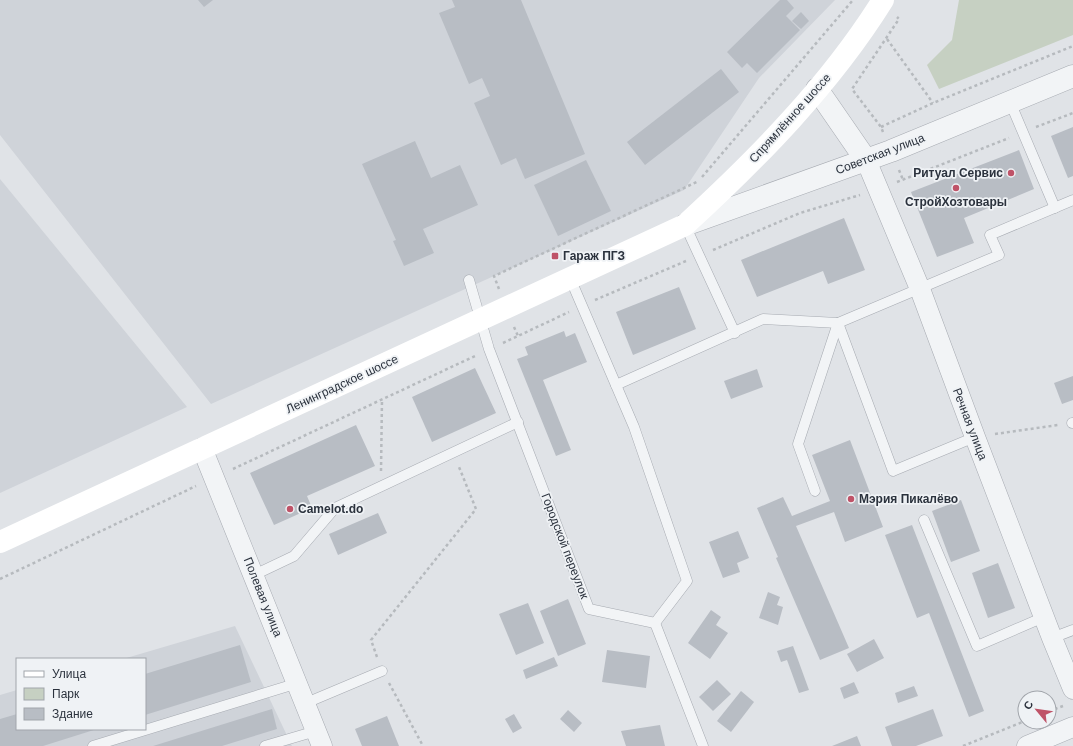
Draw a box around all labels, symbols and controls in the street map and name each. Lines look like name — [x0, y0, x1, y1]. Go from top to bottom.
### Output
street label: Спрямлённое шоссе — [746, 70, 834, 165]
street label: Советская улица — [834, 130, 927, 177]
place label: Ритуал Сервис — [913, 166, 1003, 180]
marker: Ритуал Сервис — [1006, 168, 1016, 178]
marker: СтройХозтовары — [951, 183, 961, 193]
place label: СтройХозтовары — [905, 195, 1007, 209]
place label: Гараж ПГЗ — [563, 249, 625, 263]
marker: Гараж ПГЗ — [550, 251, 560, 261]
street label: Ленинградское шоссе — [284, 352, 401, 416]
street label: Речная улица — [950, 386, 990, 462]
street label: Городской переулок — [538, 491, 592, 601]
place label: Мэрия Пикалёво — [859, 492, 958, 506]
marker: Мэрия Пикалёво — [846, 494, 856, 504]
place label: Camelot.do — [298, 502, 363, 516]
marker: Camelot.do — [285, 504, 295, 514]
street label: Полевая улица — [241, 555, 285, 639]
legend — [16, 658, 146, 730]
text: Улица — [52, 667, 86, 681]
text: Парк — [52, 687, 80, 701]
north arrow — [1017, 690, 1057, 730]
text: С — [1021, 699, 1035, 712]
text: Здание — [52, 707, 93, 721]

